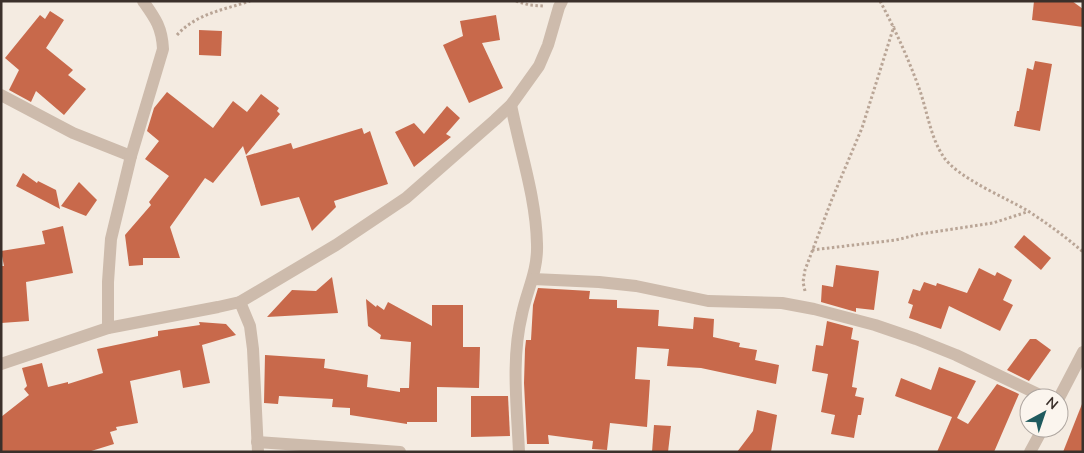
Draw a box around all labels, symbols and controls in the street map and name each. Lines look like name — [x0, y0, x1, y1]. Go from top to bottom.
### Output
north arrow — [1019, 388, 1069, 438]
text: N — [1043, 393, 1062, 413]

